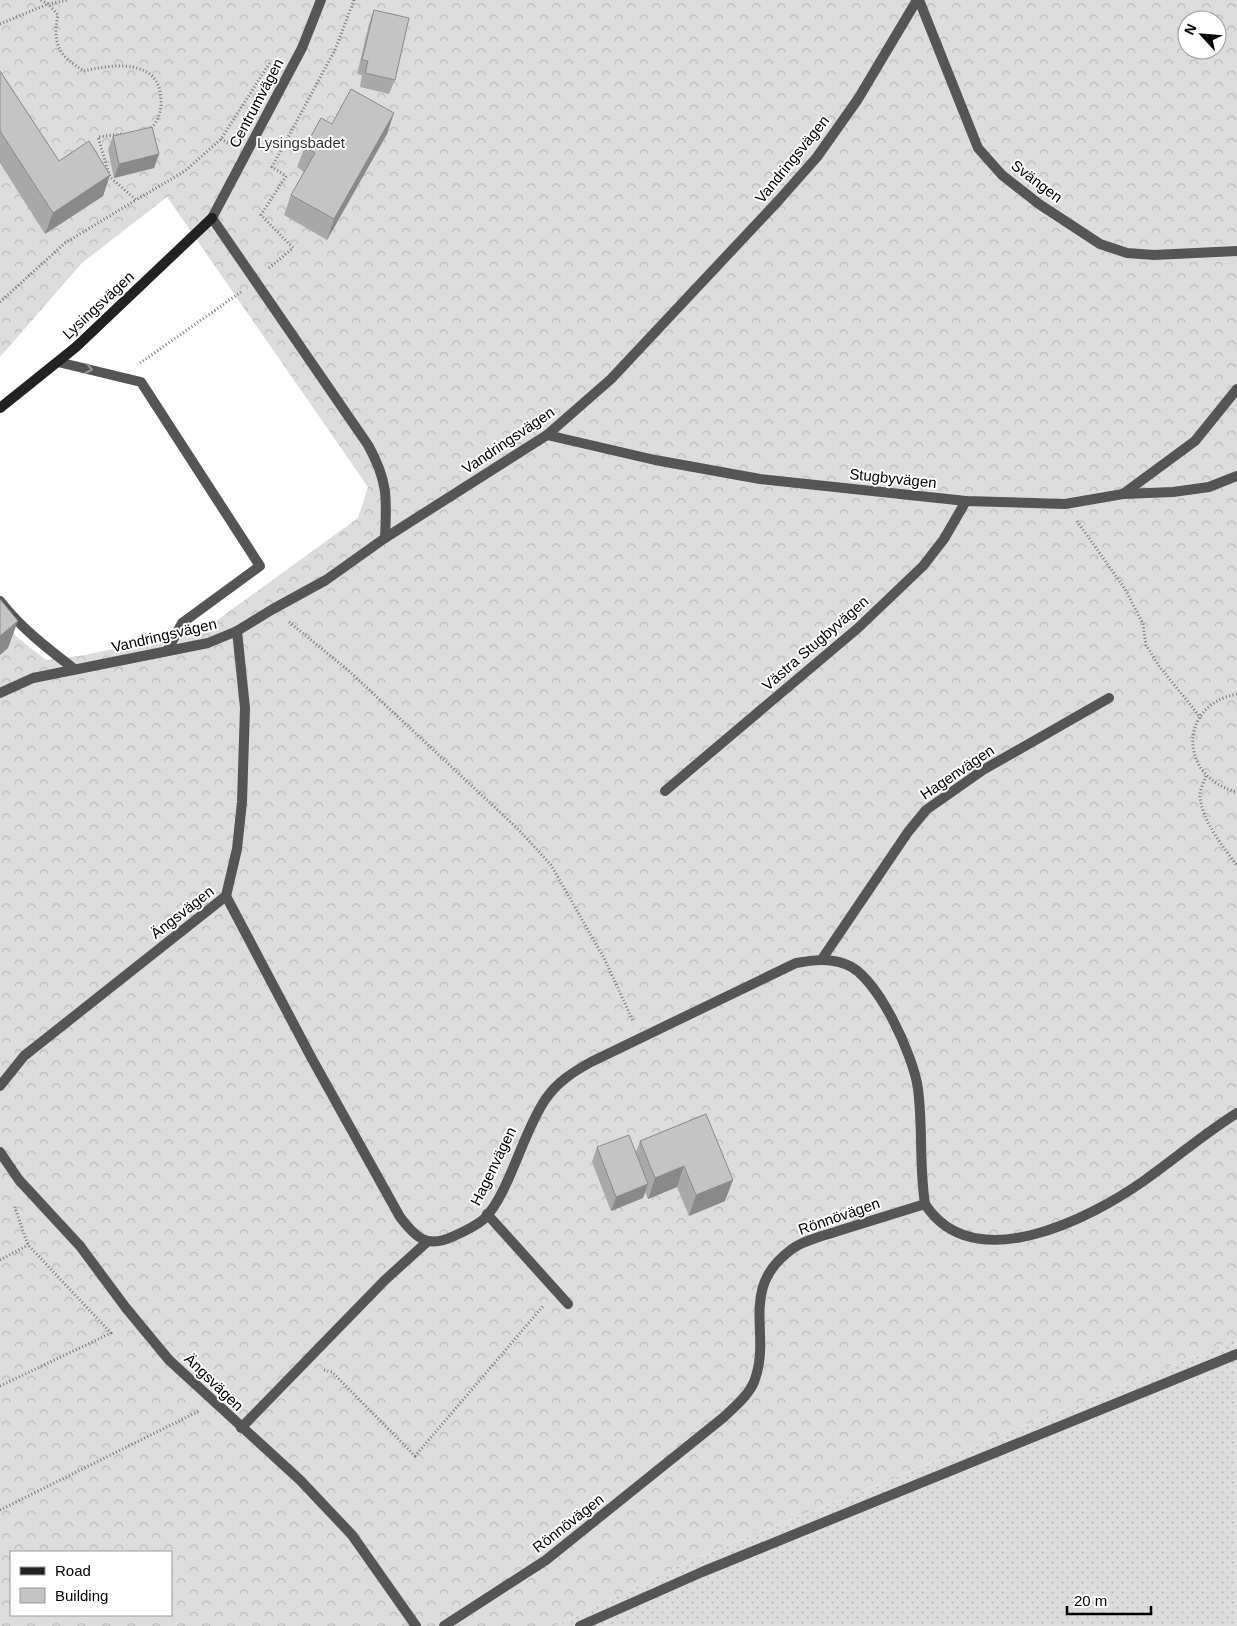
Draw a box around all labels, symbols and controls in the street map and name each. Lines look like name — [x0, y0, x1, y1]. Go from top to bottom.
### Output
north arrow — [1177, 10, 1227, 60]
text: N — [1181, 21, 1200, 37]
street label: Centrumvägen — [225, 56, 287, 150]
street label: Vandringsvägen — [752, 112, 832, 206]
park label: Lysingsbadet — [257, 134, 346, 151]
street label: Svängen — [1008, 156, 1066, 206]
street label: Lysingsvägen — [59, 268, 137, 342]
one-way arrow — [85, 363, 94, 374]
street label: Vandringsvägen — [459, 403, 557, 477]
street label: Stugbyvägen — [849, 465, 937, 491]
street label: Västra Stugbyvägen — [758, 592, 872, 694]
street label: Vandringsvägen — [110, 615, 218, 655]
street label: Hagenvägen — [917, 741, 997, 803]
street label: Ängsvägen — [147, 882, 217, 942]
street label: Hagenvägen — [467, 1124, 519, 1208]
street label: Rönnövägen — [796, 1194, 882, 1238]
street label: Ängsvägen — [181, 1350, 247, 1414]
street label: Rönnövägen — [529, 1490, 607, 1556]
legend — [10, 1551, 172, 1616]
text: Road — [55, 1562, 91, 1579]
scale bar — [1067, 1584, 1151, 1616]
text: Building — [55, 1587, 108, 1604]
text: 20 m — [1074, 1592, 1107, 1609]

